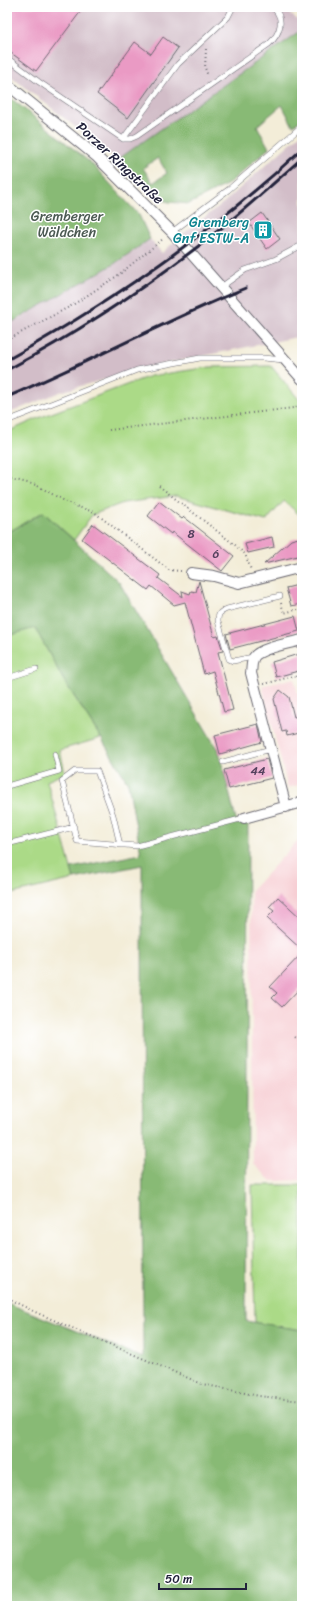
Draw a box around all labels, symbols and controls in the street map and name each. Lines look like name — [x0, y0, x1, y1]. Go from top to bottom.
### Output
street label: Porzer Ringstraße — [70, 115, 170, 211]
park label: Gremberger Wäldchen — [31, 204, 104, 245]
place label: Gremberg Gnf ESTW-A — [173, 210, 249, 251]
building icon: Gremberg Gnf ESTW-A — [252, 219, 274, 241]
house number: 8 — [187, 523, 195, 545]
house number: 6 — [213, 543, 220, 565]
house number: 44 — [250, 760, 266, 782]
scale bar — [159, 1565, 246, 1591]
text: 50 m — [165, 1568, 192, 1590]

